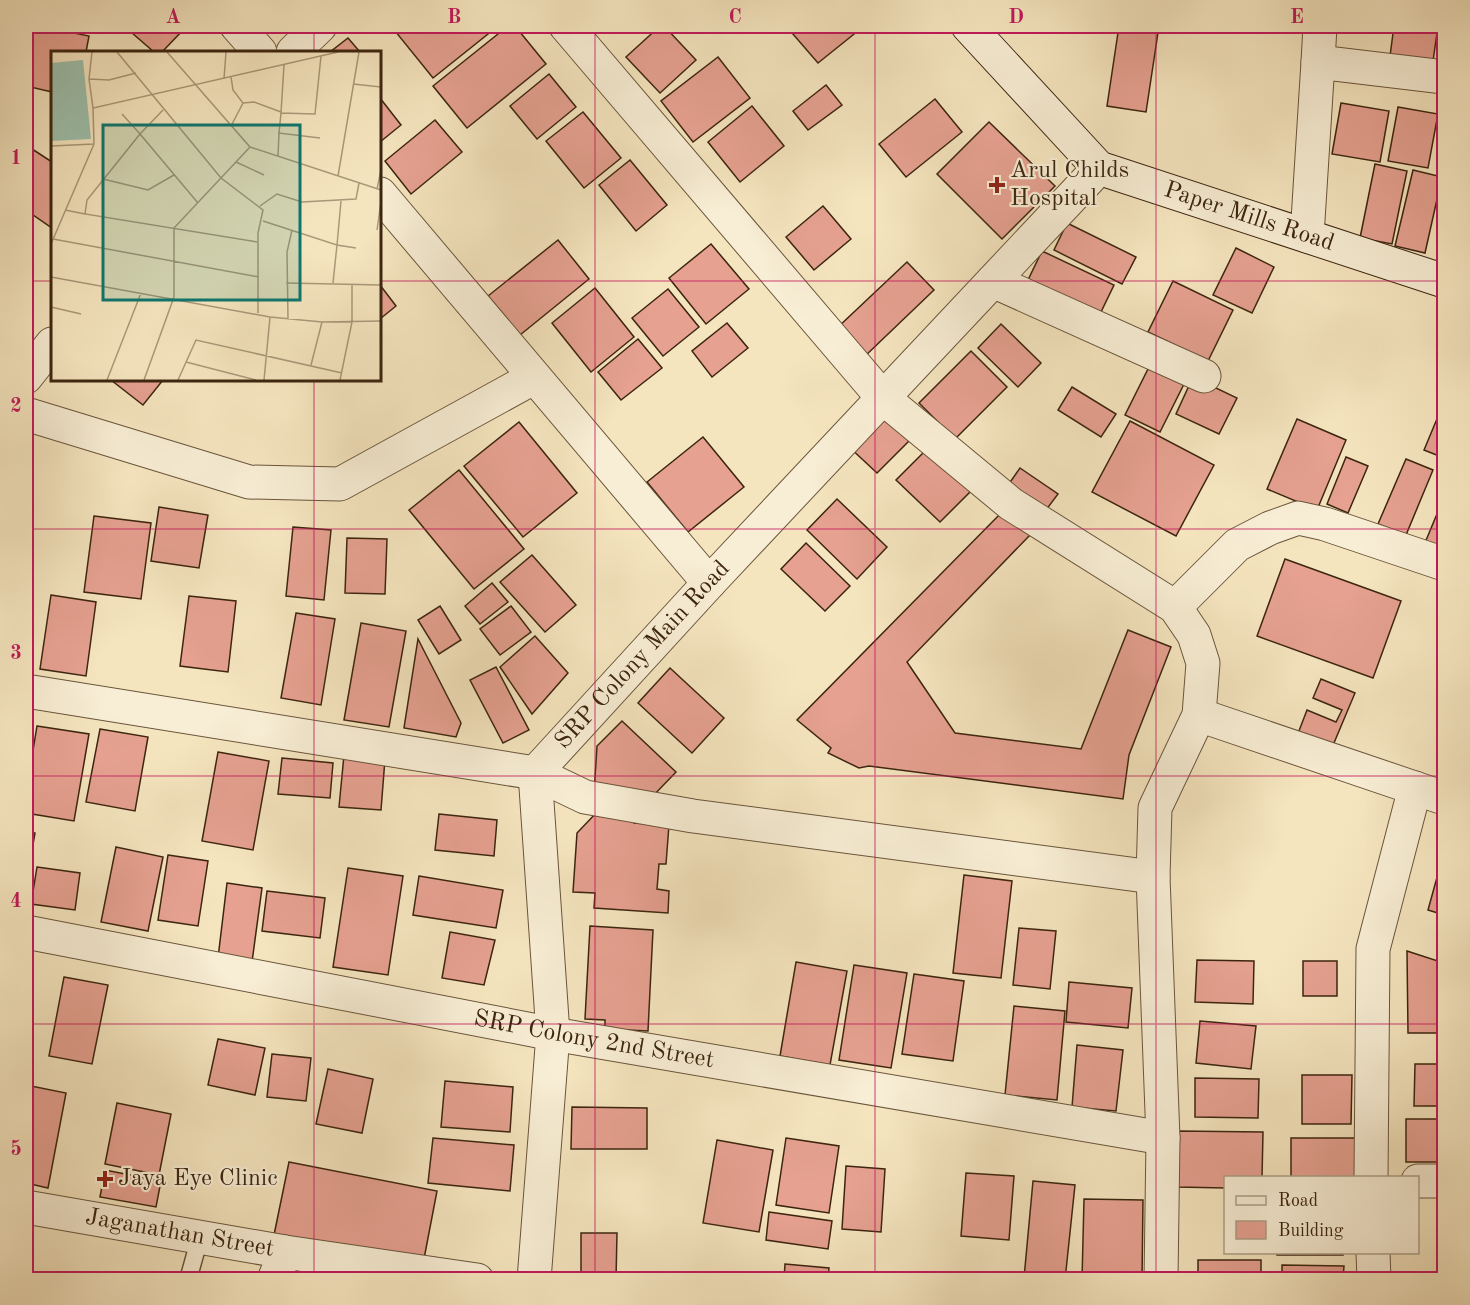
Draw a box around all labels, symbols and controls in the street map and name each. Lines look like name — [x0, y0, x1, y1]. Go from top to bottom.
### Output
text: A — [165, 8, 181, 28]
text: B — [447, 8, 461, 28]
text: C — [728, 8, 742, 28]
text: D — [1008, 8, 1024, 28]
text: E — [1290, 8, 1304, 28]
inset map — [51, 51, 381, 381]
text: 1 — [10, 149, 22, 169]
place label: Arul Childs Hospital — [1010, 159, 1129, 211]
marker: Arul Childs Hospital — [988, 176, 1006, 194]
street label: Paper Mills Road — [1161, 178, 1337, 256]
text: 2 — [10, 397, 22, 417]
street label: SRP Colony Main Road — [551, 557, 735, 754]
text: 3 — [10, 644, 22, 664]
text: 4 — [10, 892, 22, 912]
street label: SRP Colony 2nd Street — [472, 1007, 716, 1073]
text: 5 — [10, 1139, 22, 1160]
place label: Jaya Eye Clinic — [118, 1167, 278, 1191]
marker: Jaya Eye Clinic — [96, 1170, 114, 1188]
legend — [1224, 1176, 1419, 1254]
text: Road — [1278, 1192, 1318, 1210]
street label: Jaganathan Street — [83, 1206, 276, 1262]
text: Building — [1278, 1222, 1344, 1240]

